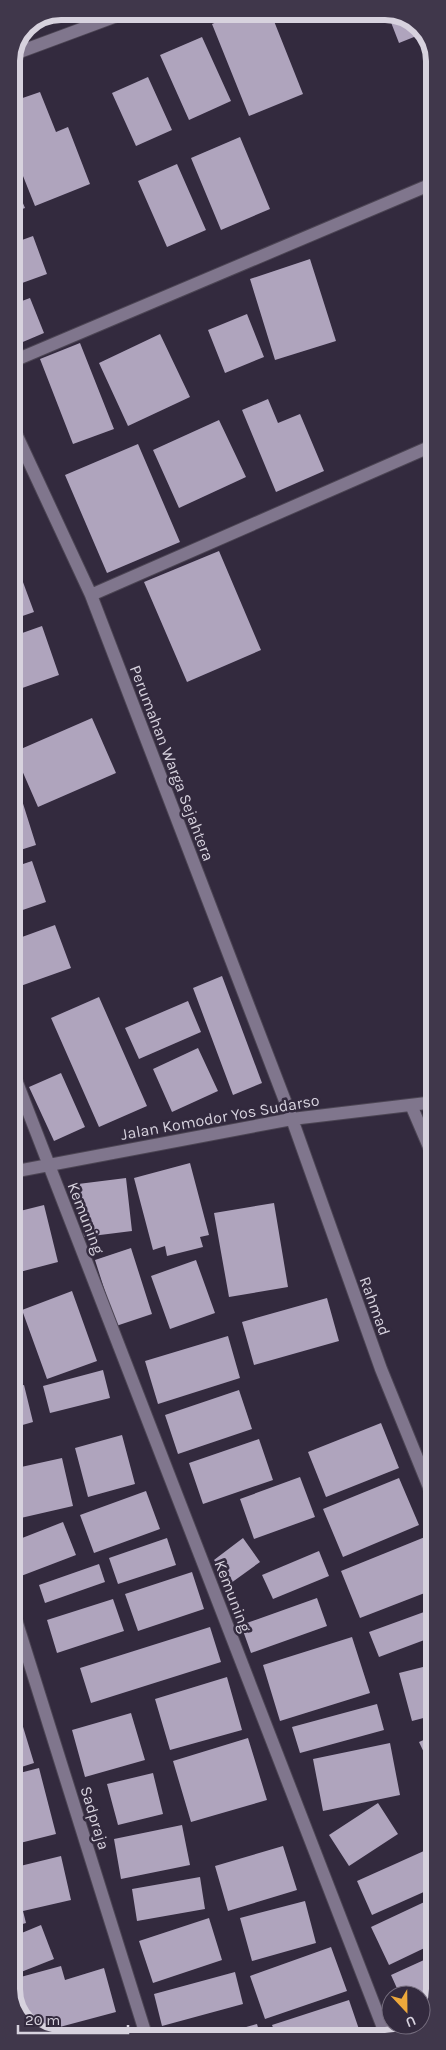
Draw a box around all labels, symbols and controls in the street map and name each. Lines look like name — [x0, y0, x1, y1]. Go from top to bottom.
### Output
street label: Perumahan Warga Sejahtera — [126, 662, 218, 864]
street label: Jalan Komodor Yos Sudarso — [119, 1090, 321, 1144]
street label: Kemuning — [64, 1179, 108, 1257]
street label: Rahmad — [356, 1274, 394, 1338]
street label: Kemuning — [211, 1557, 255, 1635]
street label: Sadpraja — [76, 1784, 114, 1852]
north arrow — [381, 1985, 431, 2035]
scale bar — [18, 2002, 128, 2034]
text: 20 m — [25, 2011, 60, 2029]
text: U — [403, 2012, 418, 2031]

